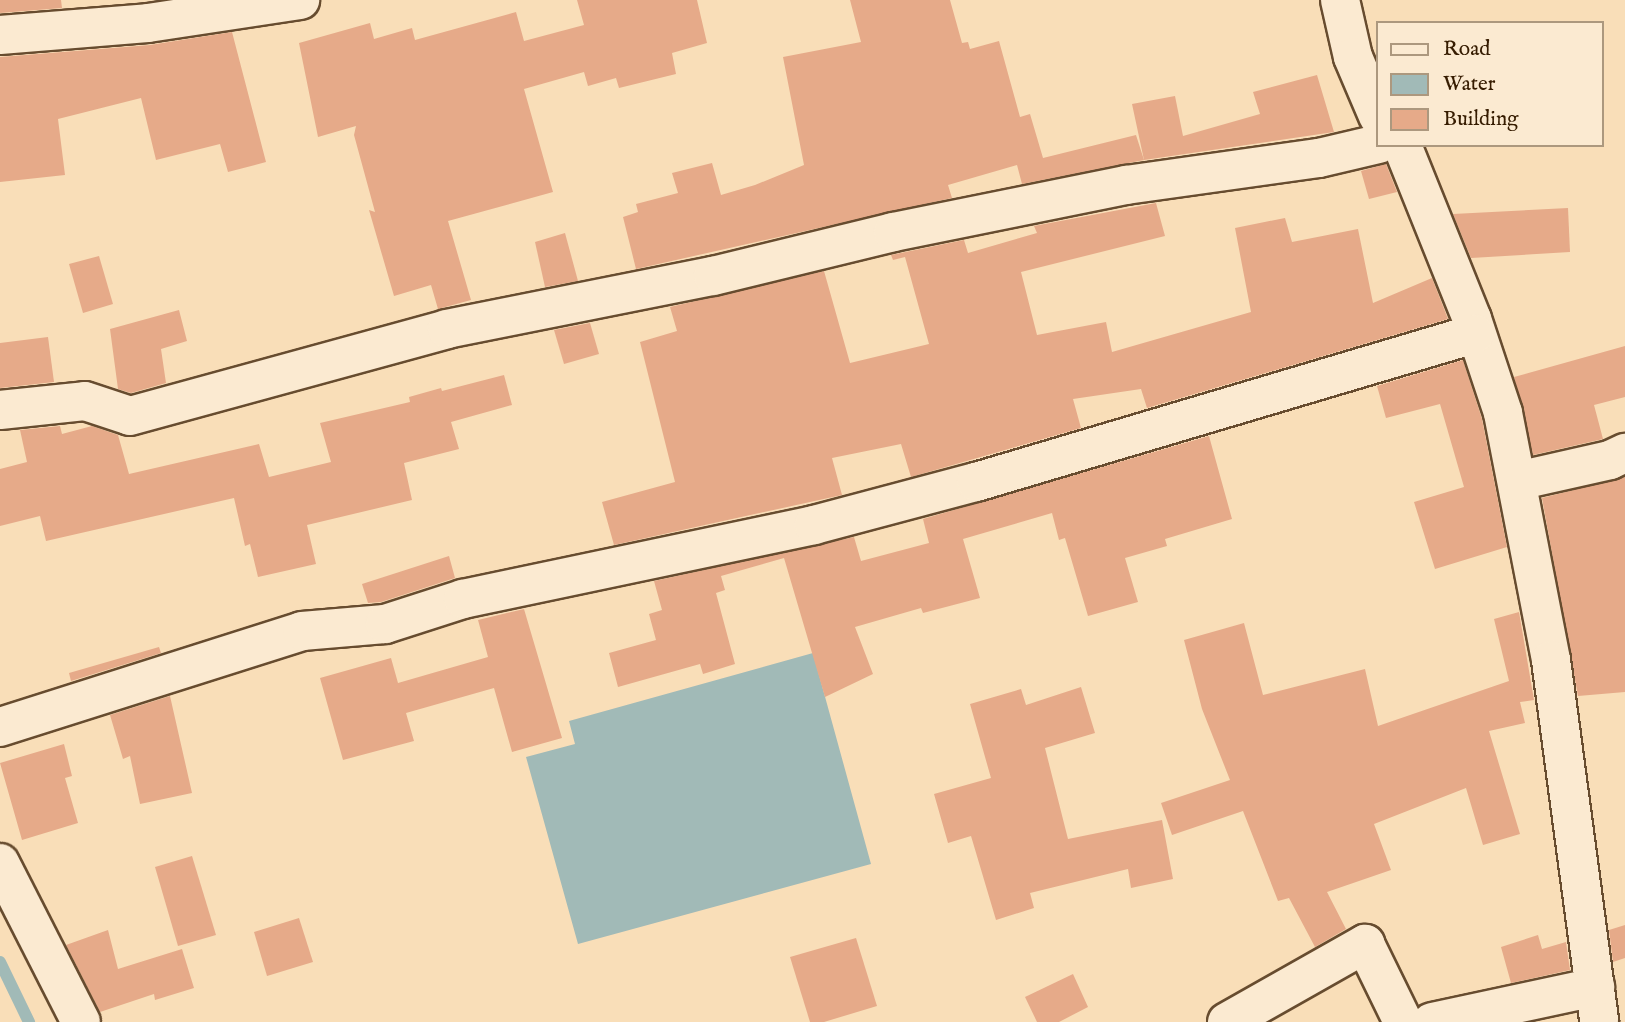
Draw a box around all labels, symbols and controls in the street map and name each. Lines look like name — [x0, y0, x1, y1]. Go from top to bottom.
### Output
legend — [1376, 21, 1604, 147]
text: Road — [1443, 36, 1490, 63]
text: Water — [1443, 71, 1495, 98]
text: Building — [1443, 106, 1518, 133]

